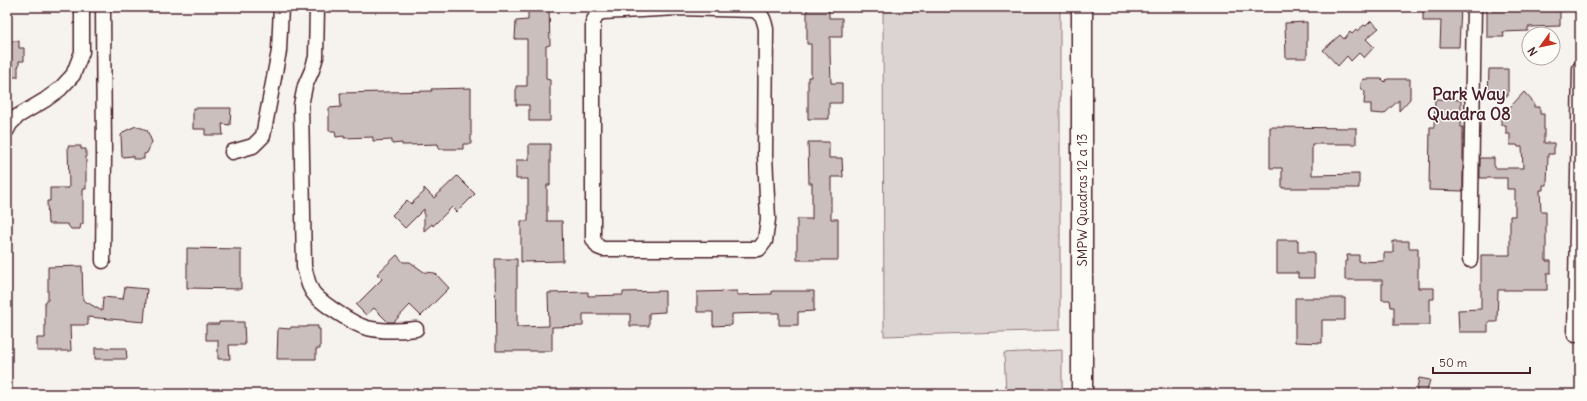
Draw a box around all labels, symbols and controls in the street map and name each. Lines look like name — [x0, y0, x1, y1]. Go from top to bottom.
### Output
north arrow — [1521, 26, 1561, 66]
text: N — [1525, 44, 1541, 58]
district label: Park Way Quadra 08 — [1427, 83, 1511, 125]
street label: SMPW Quadras 12 a 13 — [1074, 134, 1091, 266]
scale bar — [1433, 349, 1530, 375]
text: 50 m — [1439, 355, 1468, 370]

